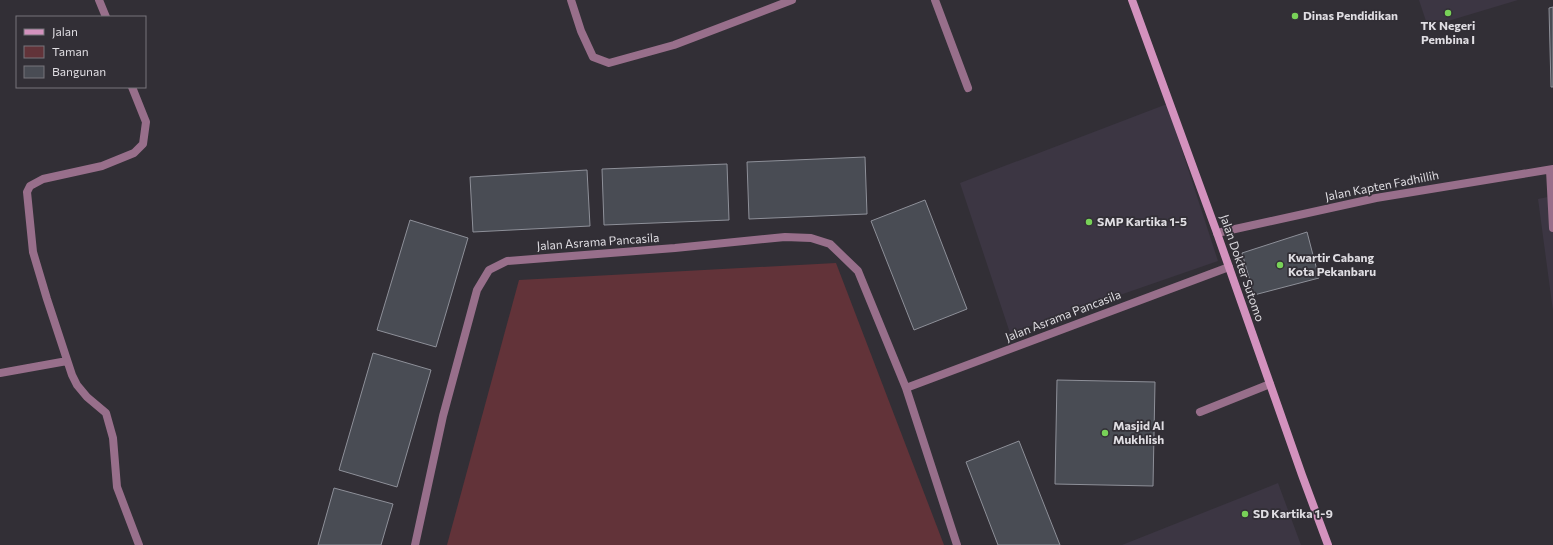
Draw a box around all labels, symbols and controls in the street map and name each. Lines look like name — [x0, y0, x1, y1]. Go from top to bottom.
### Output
place label: Dinas Pendidikan — [1303, 8, 1398, 22]
marker: TK Negeri Pembina I — [1443, 8, 1453, 18]
marker: Dinas Pendidikan — [1290, 11, 1300, 21]
legend — [16, 16, 146, 88]
place label: TK Negeri Pembina I — [1421, 18, 1475, 46]
text: Jalan — [52, 24, 78, 39]
text: Taman — [52, 44, 89, 58]
text: Bangunan — [52, 64, 106, 78]
street label: Jalan Kapten Fadhillih — [1324, 167, 1440, 204]
street label: Jalan Dokter Sutomo — [1217, 212, 1268, 323]
place label: SMP Kartika 1-5 — [1097, 214, 1187, 228]
marker: SMP Kartika 1-5 — [1084, 217, 1094, 227]
street label: Jalan Asrama Pancasila — [536, 230, 660, 253]
place label: Kwartir Cabang Kota Pekanbaru — [1288, 250, 1376, 278]
marker: Kwartir Cabang Kota Pekanbaru — [1275, 260, 1285, 270]
street label: Jalan Asrama Pancasila — [1003, 287, 1123, 345]
place label: Masjid Al Mukhlish — [1113, 418, 1164, 446]
marker: Masjid Al Mukhlish — [1100, 428, 1110, 438]
place label: SD Kartika 1-9 — [1253, 506, 1333, 520]
marker: SD Kartika 1-9 — [1240, 509, 1250, 519]

